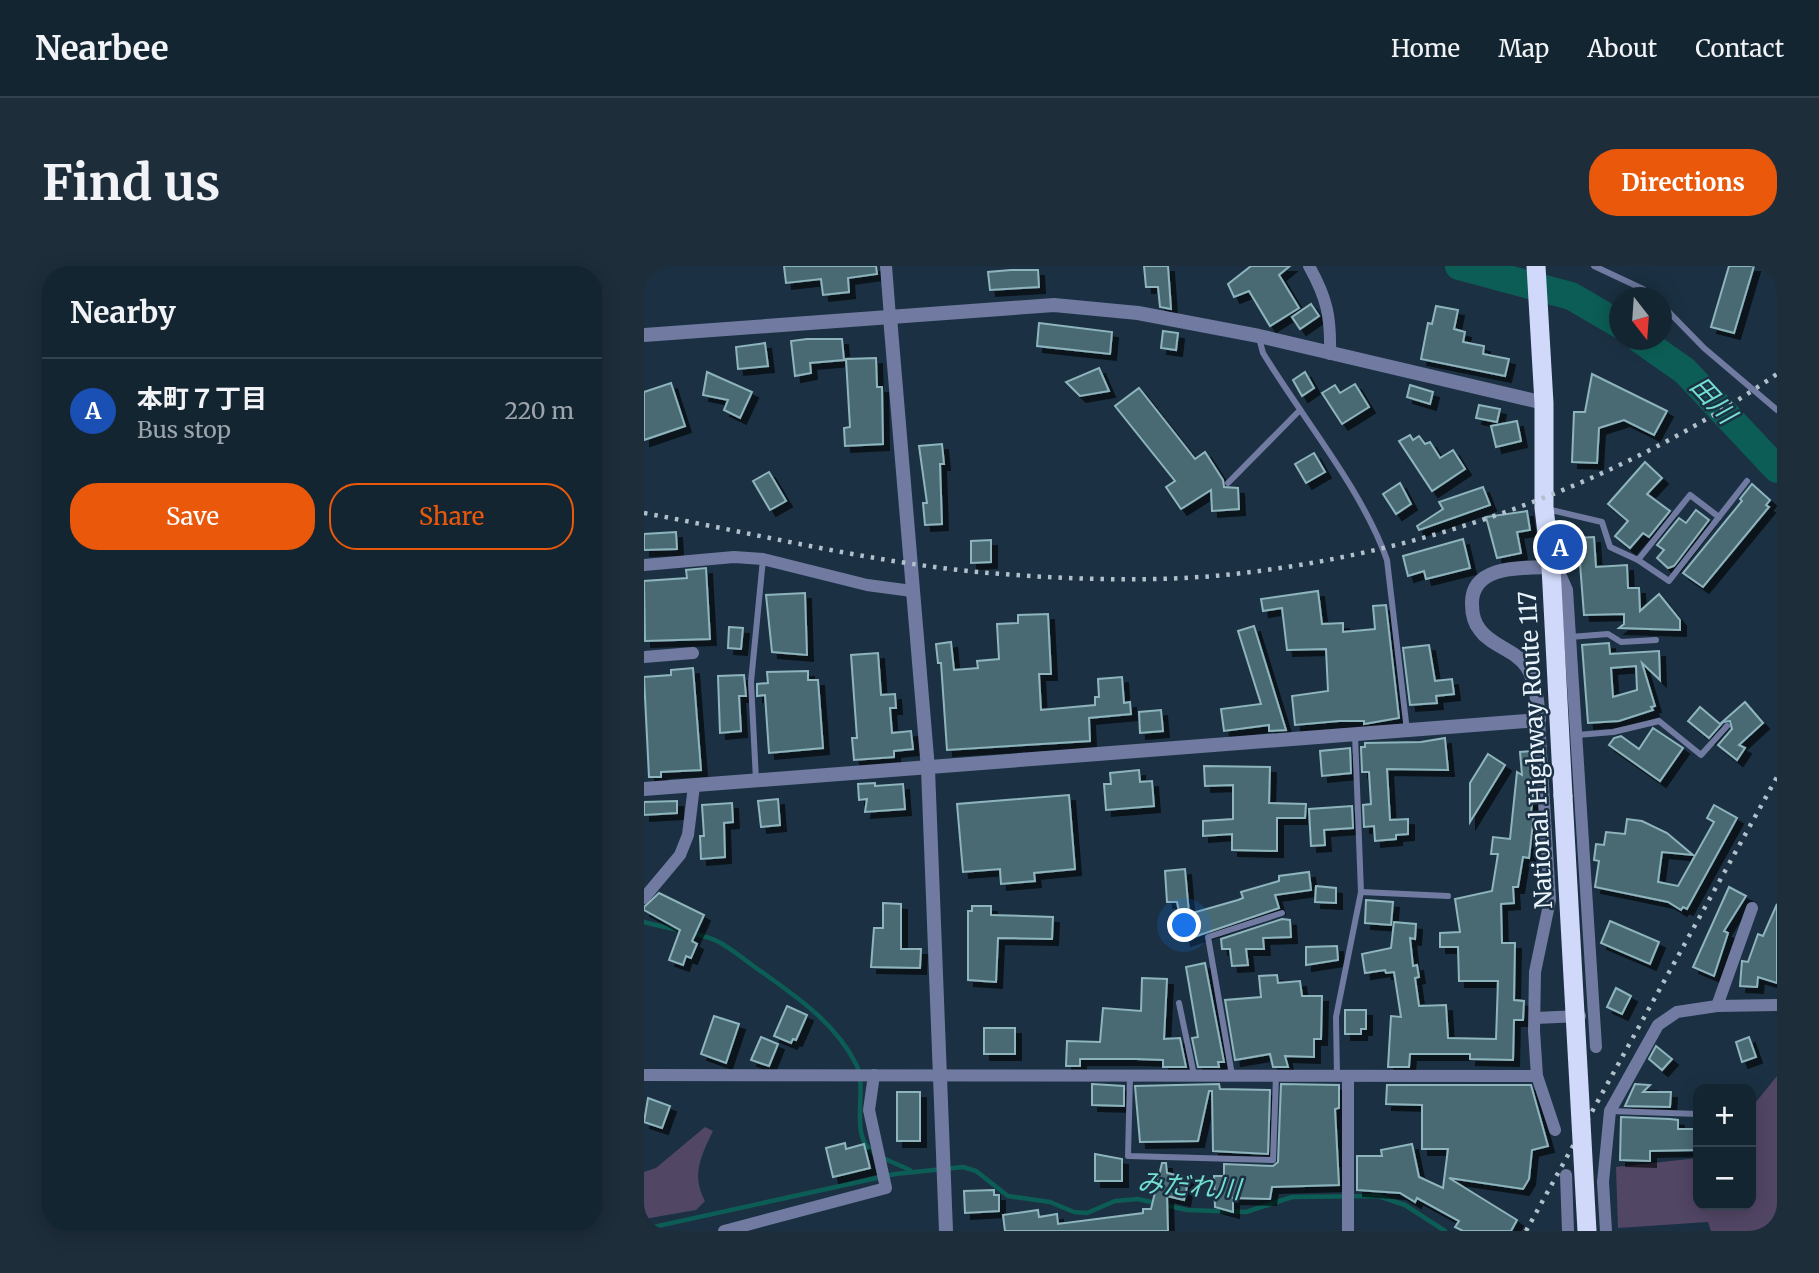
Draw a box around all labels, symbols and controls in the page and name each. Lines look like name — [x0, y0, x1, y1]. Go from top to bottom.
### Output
text: Nearbee — [35, 28, 169, 69]
text: Home — [1391, 33, 1460, 64]
text: Map — [1498, 33, 1549, 64]
text: About — [1587, 33, 1657, 64]
text: Contact — [1695, 33, 1784, 64]
button: Directions — [1589, 149, 1777, 216]
text: Find us — [42, 152, 220, 213]
north arrow — [1609, 287, 1672, 350]
text: Nearby — [70, 293, 176, 331]
water label: 田川 — [1684, 369, 1745, 432]
text: 本町７丁目 — [137, 382, 267, 415]
text: A — [85, 396, 101, 425]
text: 220 m — [504, 396, 574, 425]
text: Bus stop — [137, 415, 231, 444]
button: Save — [70, 483, 315, 550]
button: Share — [329, 483, 574, 550]
pin: A — [1537, 521, 1583, 573]
street label: National Highway Route 117 — [1512, 590, 1559, 910]
your location — [1167, 908, 1201, 942]
map controls — [1693, 1084, 1756, 1210]
button: + — [1693, 1084, 1756, 1147]
button: − — [1693, 1147, 1756, 1210]
water label: みだれ川 — [1136, 1165, 1245, 1206]

